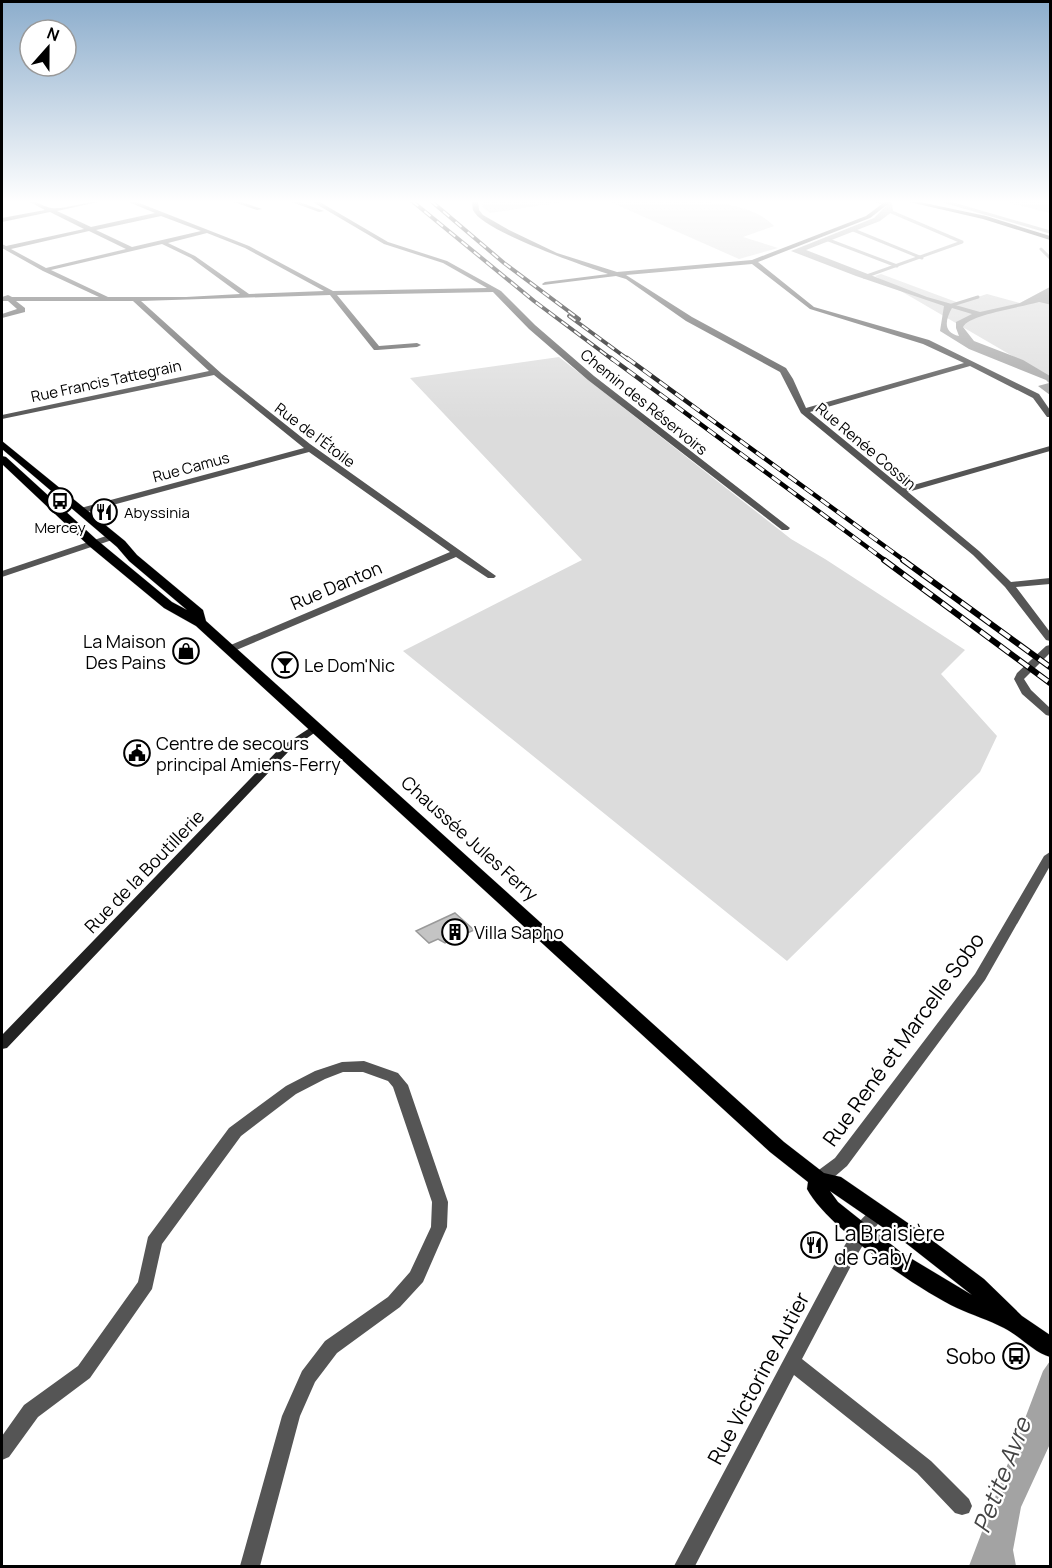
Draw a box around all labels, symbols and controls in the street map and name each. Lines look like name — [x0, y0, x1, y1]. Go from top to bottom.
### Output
north arrow — [18, 18, 78, 78]
text: N — [44, 22, 63, 46]
street label: Chemin des Réservoirs — [576, 344, 712, 460]
street label: Rue Francis Tattegrain — [29, 355, 183, 407]
street label: Rue de l'Étoile — [270, 398, 360, 472]
street label: Rue Renée Cossin — [811, 398, 921, 494]
street label: Rue Camus — [150, 447, 232, 487]
bus stop icon: Mercey — [45, 486, 75, 516]
restaurant icon: Abyssinia — [89, 497, 119, 527]
place label: Abyssinia — [124, 502, 190, 523]
place label: Mercey — [34, 517, 86, 538]
street label: Rue Danton — [287, 555, 385, 615]
place label: La Maison Des Pains — [83, 629, 166, 674]
shop icon: La Maison Des Pains — [171, 636, 201, 666]
bar icon: Le Dom'Nic — [270, 650, 300, 680]
place label: Le Dom'Nic — [304, 653, 395, 677]
place label: Centre de secours principal Amiens-Ferry — [156, 731, 341, 776]
public building icon: Centre de secours principal Amiens-Ferry — [122, 738, 152, 768]
street label: Chaussée Jules Ferry — [396, 770, 544, 906]
street label: Rue de la Boutillerie — [79, 804, 209, 938]
building icon: Villa Sapho — [440, 917, 470, 947]
place label: Villa Sapho — [474, 920, 564, 944]
street label: Rue René et Marcelle Sobo — [816, 926, 990, 1152]
place label: La Braisière de Gaby — [834, 1219, 945, 1271]
restaurant icon: La Braisière de Gaby — [799, 1230, 829, 1260]
street label: Rue Victorine Autier — [701, 1286, 816, 1469]
bus stop icon: Sobo — [1001, 1341, 1031, 1371]
place label: Sobo — [946, 1342, 996, 1370]
water label: Petite Avre — [964, 1411, 1039, 1537]

